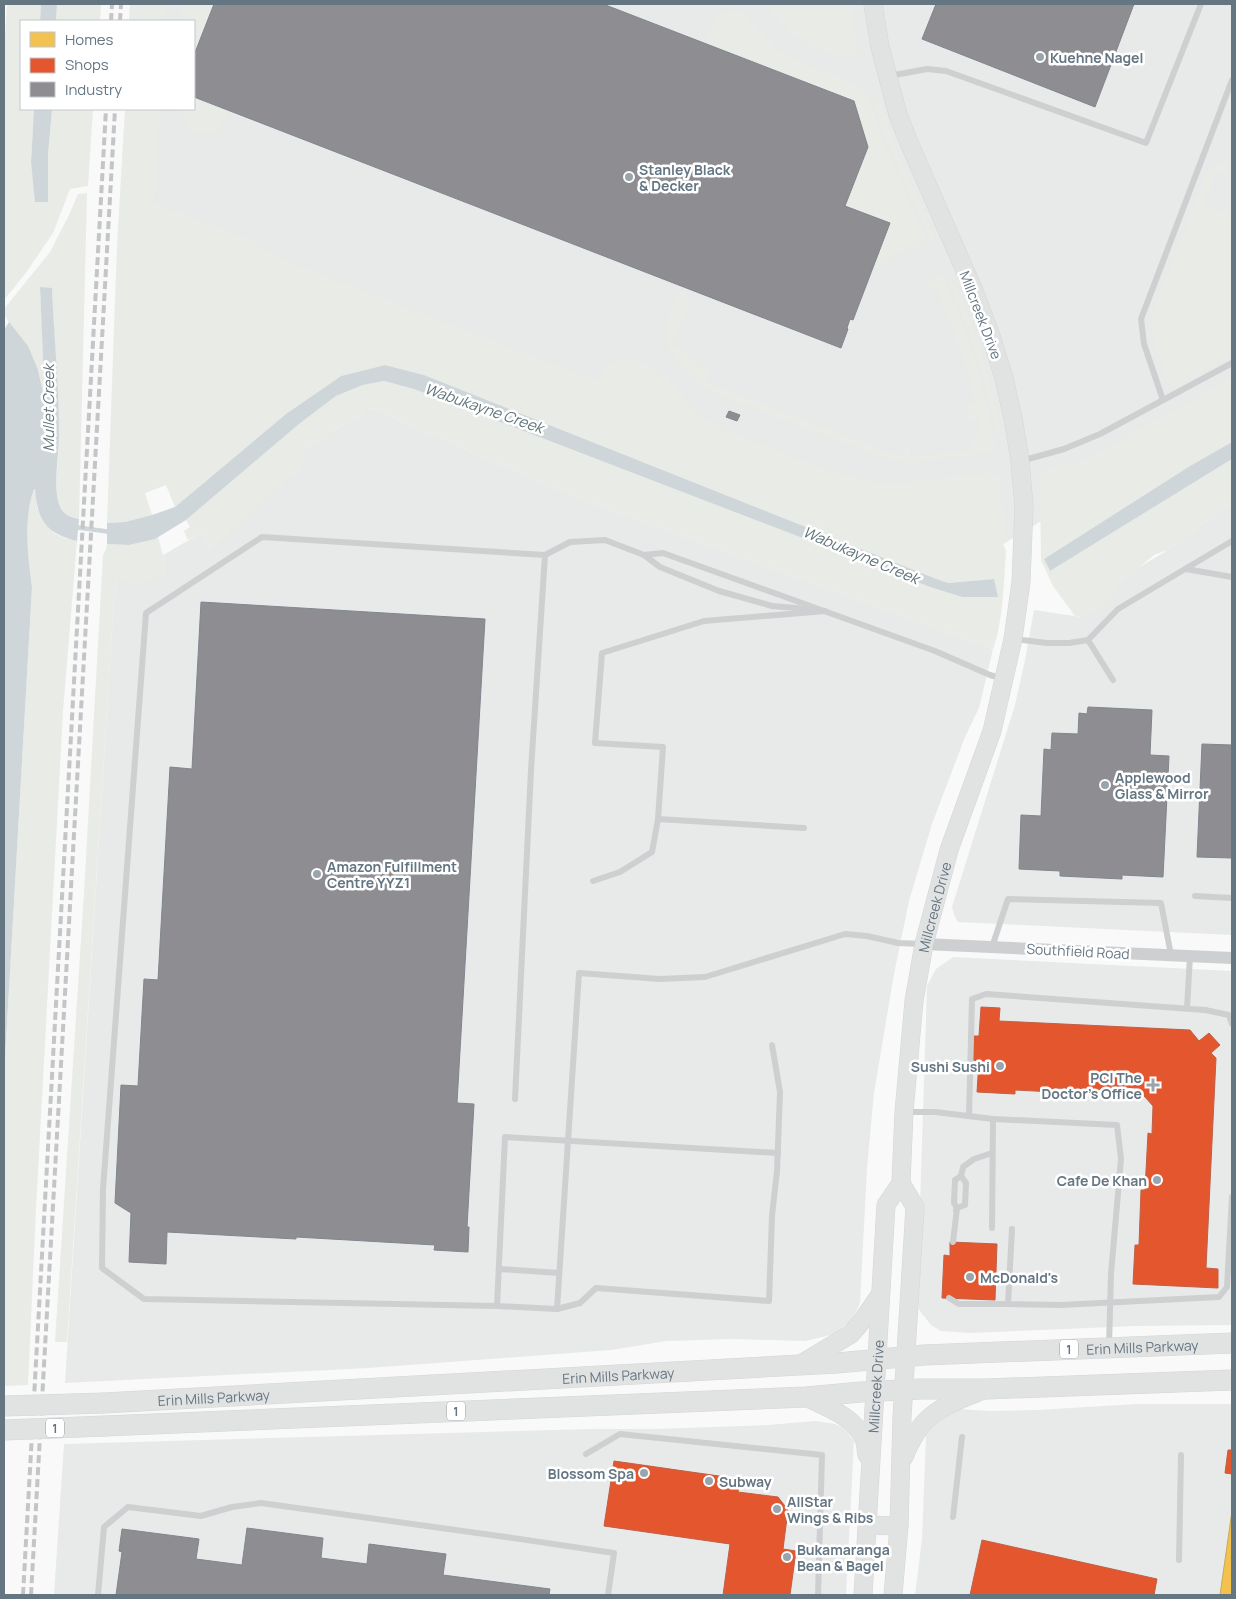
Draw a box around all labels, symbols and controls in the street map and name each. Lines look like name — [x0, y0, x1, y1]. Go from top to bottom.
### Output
legend — [20, 20, 195, 110]
text: Homes — [65, 29, 114, 50]
place label: Kuehne Nagel — [1050, 48, 1143, 67]
marker: Kuehne Nagel — [1034, 51, 1046, 63]
text: Shops — [65, 54, 109, 75]
text: Industry — [65, 79, 122, 100]
place label: Stanley Black & Decker — [639, 160, 731, 195]
marker: Stanley Black & Decker — [623, 171, 635, 183]
street label: Millcreek Drive — [955, 268, 1007, 362]
water label: Mullet Creek — [38, 362, 59, 452]
water label: Wabukayne Creek — [422, 378, 549, 439]
water label: Wabukayne Creek — [800, 521, 925, 590]
place label: Applewood Glass & Mirror — [1115, 768, 1209, 803]
marker: Applewood Glass & Mirror — [1099, 779, 1111, 791]
place label: Amazon Fulfillment Centre YYZ1 — [327, 857, 457, 892]
street label: Millcreek Drive — [913, 859, 955, 954]
marker: Amazon Fulfillment Centre YYZ1 — [311, 868, 323, 880]
street label: Southfield Road — [1026, 939, 1130, 963]
place label: Sushi Sushi — [911, 1057, 990, 1076]
marker: Sushi Sushi — [994, 1060, 1006, 1072]
place label: PCI The Doctor's Office — [1041, 1068, 1142, 1103]
marker: PCI The Doctor's Office — [1146, 1078, 1160, 1092]
place label: Cafe De Khan — [1057, 1171, 1147, 1190]
marker: Cafe De Khan — [1151, 1174, 1163, 1186]
place label: McDonald's — [980, 1268, 1058, 1287]
marker: McDonald's — [964, 1271, 976, 1283]
street label: Erin Mills Parkway — [1086, 1335, 1199, 1358]
street label: Millcreek Drive — [863, 1339, 888, 1433]
road number: 1 — [1060, 1340, 1078, 1358]
street label: Erin Mills Parkway — [562, 1362, 675, 1387]
street label: Erin Mills Parkway — [157, 1384, 271, 1410]
road number: 1 — [447, 1402, 465, 1420]
road number: 1 — [46, 1419, 64, 1438]
place label: Blossom Spa — [548, 1464, 634, 1483]
marker: Blossom Spa — [638, 1467, 650, 1479]
place label: Subway — [719, 1472, 772, 1491]
marker: Subway — [703, 1475, 715, 1487]
place label: AllStar Wings & Ribs — [787, 1492, 874, 1527]
marker: AllStar Wings & Ribs — [771, 1503, 783, 1515]
place label: Bukamaranga Bean & Bagel — [797, 1540, 890, 1575]
marker: Bukamaranga Bean & Bagel — [781, 1551, 793, 1563]

